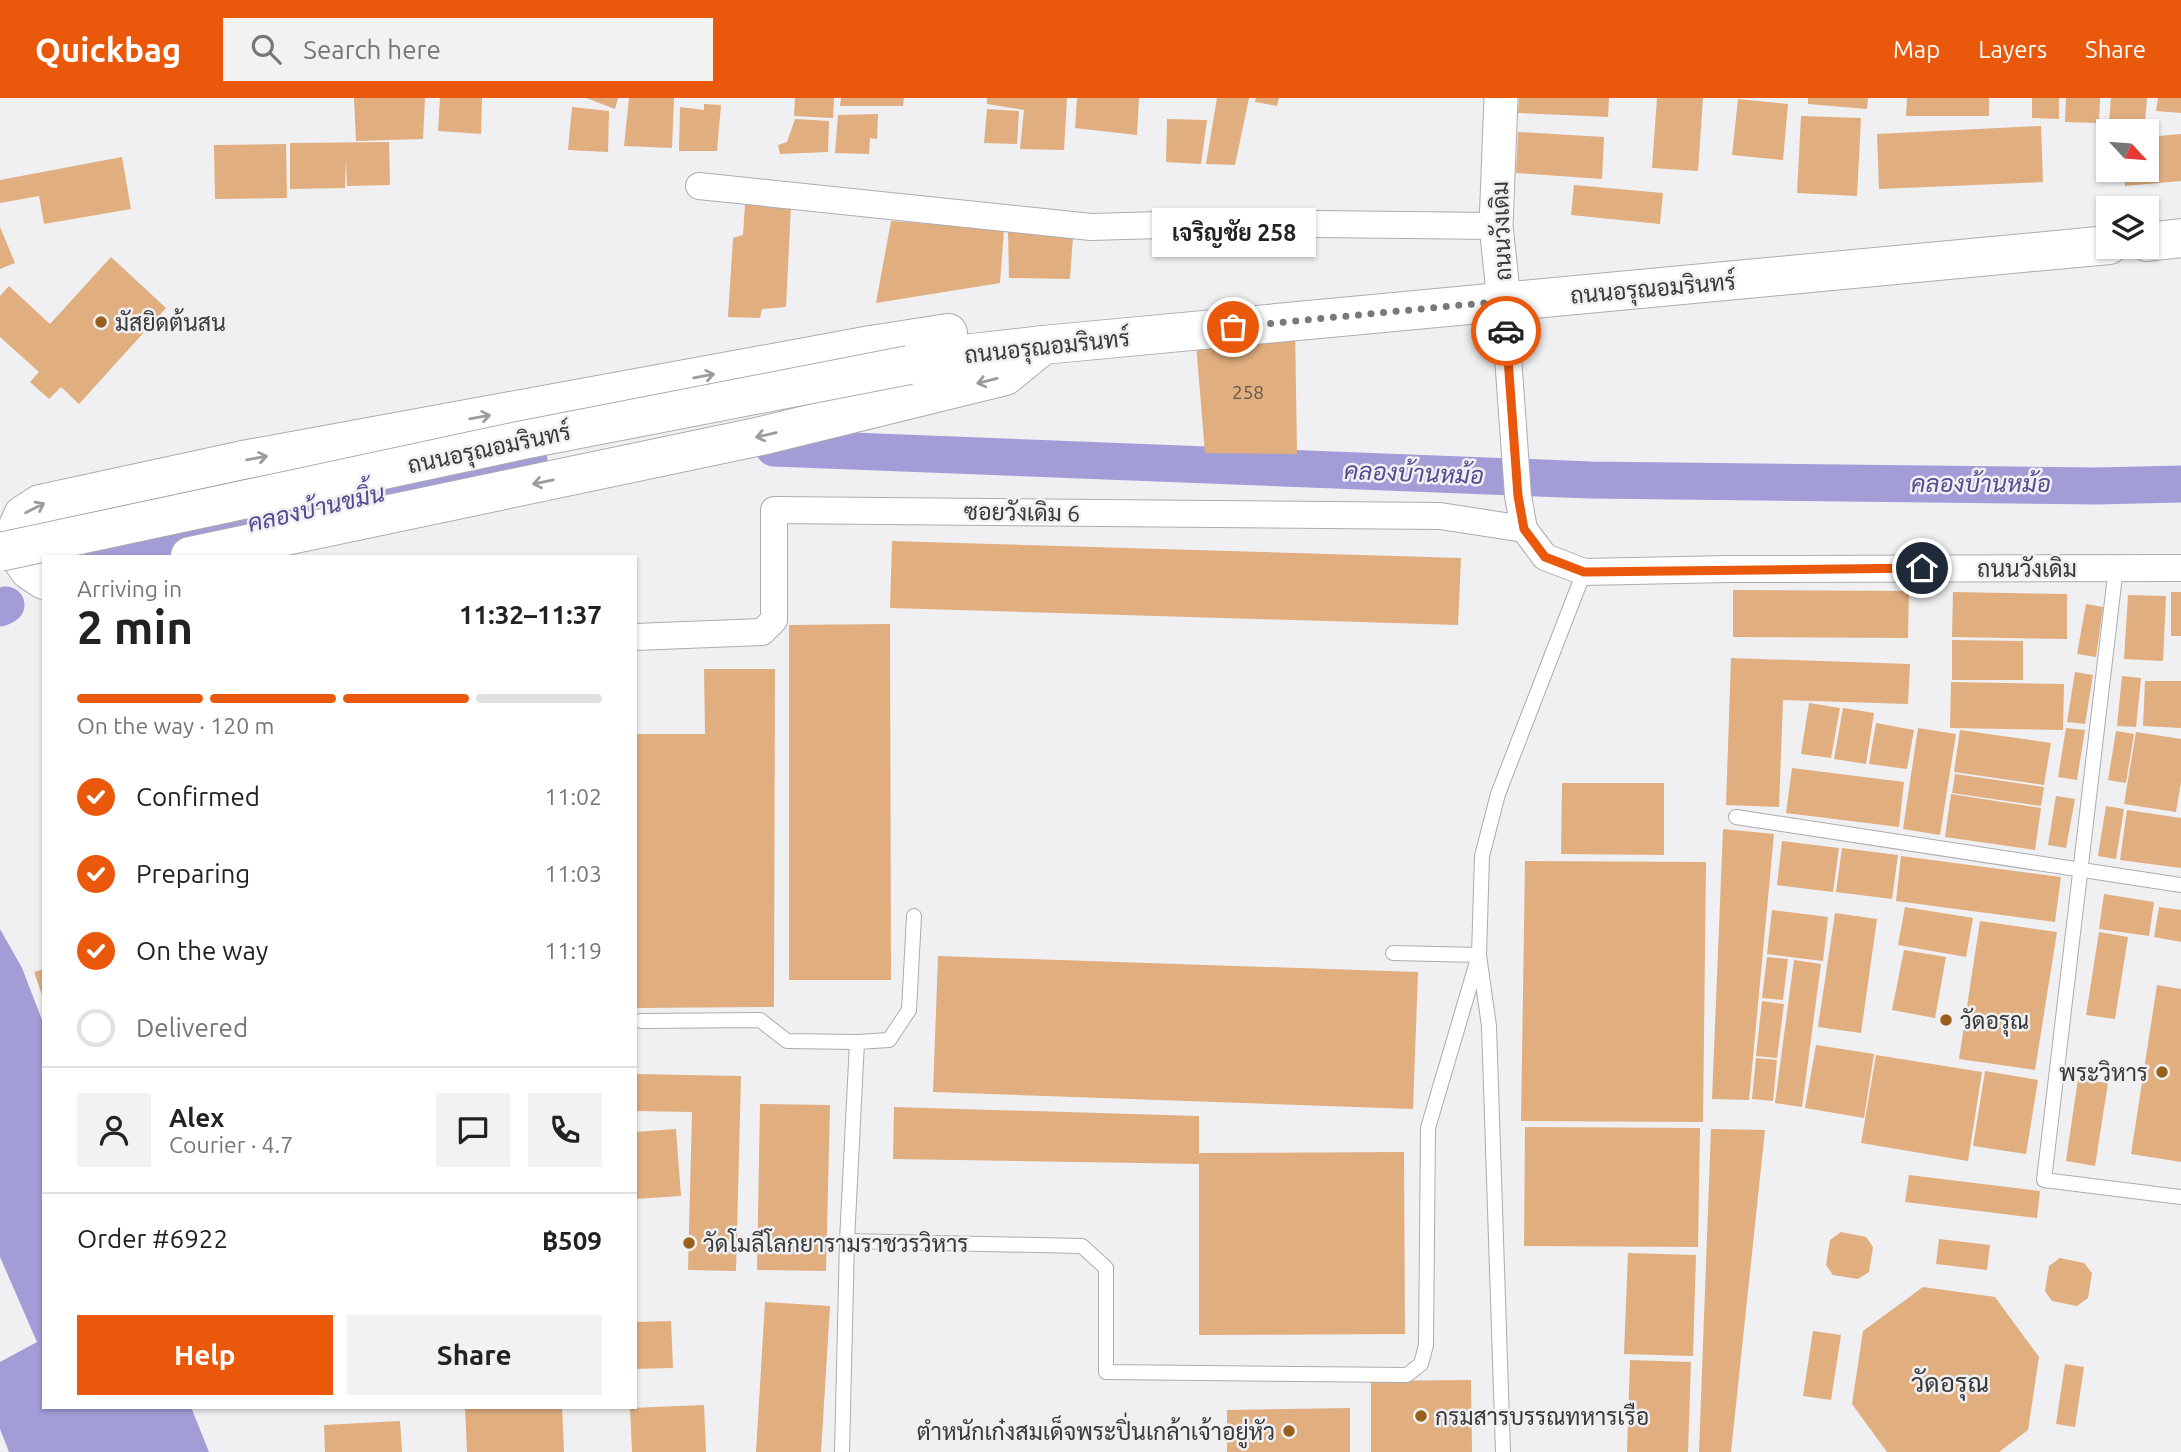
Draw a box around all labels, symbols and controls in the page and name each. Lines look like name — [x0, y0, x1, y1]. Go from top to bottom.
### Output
search box — [223, 18, 713, 81]
icon: search — [247, 30, 285, 68]
text: Quickbag — [35, 31, 181, 68]
text: Search here — [303, 35, 441, 64]
text: Map — [1893, 36, 1940, 63]
text: Layers — [1978, 36, 2047, 63]
text: Share — [2085, 36, 2146, 63]
north arrow — [2096, 119, 2160, 182]
map controls — [2096, 119, 2159, 259]
street label: ถนนวังเดิม — [1486, 181, 1515, 281]
button: layers — [2096, 196, 2159, 259]
callout: เจริญชัย 258 — [1151, 208, 1315, 257]
text: เจริญชัย 258 — [1172, 220, 1296, 245]
street label: ถนนอรุณอมรินทร์ — [1569, 265, 1737, 312]
courier — [1471, 296, 1541, 366]
pin — [1203, 297, 1263, 357]
place label: มัสยิดต้นสน — [115, 308, 226, 335]
icon: bag — [1214, 308, 1252, 346]
icon: car — [1487, 312, 1525, 350]
marker: มัสยิดต้นสน — [93, 314, 109, 330]
street label: ถนนอรุณอมรินทร์ — [963, 322, 1131, 371]
one-way arrow — [692, 369, 715, 382]
one-way arrow — [976, 375, 998, 388]
house number: 258 — [1232, 381, 1264, 403]
one-way arrow — [468, 410, 491, 423]
street label: ถนนอรุณอมรินทร์ — [405, 416, 574, 481]
one-way arrow — [755, 429, 777, 442]
one-way arrow — [245, 451, 268, 464]
water label: คลองบ้านหม้อ — [1344, 457, 1484, 489]
water label: คลองบ้านหม้อ — [1911, 470, 2051, 497]
water label: คลองบ้านขมิ้น — [243, 472, 387, 537]
one-way arrow — [532, 475, 555, 489]
street label: ซอยวังเดิม 6 — [964, 497, 1080, 526]
one-way arrow — [25, 501, 45, 515]
pin — [1892, 538, 1952, 598]
icon: home — [1903, 549, 1941, 587]
street label: ถนนวังเดิม — [1977, 555, 2077, 581]
text: Arriving in — [77, 576, 182, 601]
text: 11:32–11:37 — [459, 600, 602, 629]
text: 2 min — [77, 601, 193, 653]
text: On the way · 120 m — [77, 713, 274, 738]
icon: check — [77, 778, 115, 816]
text: Confirmed — [136, 782, 260, 811]
text: 11:02 — [544, 784, 602, 809]
icon: check — [77, 855, 115, 893]
text: Preparing — [136, 859, 250, 888]
text: 11:03 — [544, 861, 602, 886]
icon: check — [77, 932, 115, 970]
text: On the way — [136, 936, 268, 965]
text: 11:19 — [544, 938, 602, 963]
place label: วัดอรุณ — [1960, 1007, 2029, 1037]
marker: วัดอรุณ — [1938, 1012, 1954, 1028]
text: Delivered — [136, 1013, 248, 1042]
place label: พระวิหาร — [2059, 1059, 2148, 1085]
marker: พระวิหาร — [2154, 1064, 2170, 1080]
button: person — [77, 1093, 151, 1167]
button: chat — [436, 1093, 510, 1167]
button: phone — [528, 1093, 602, 1167]
text: Alex — [169, 1103, 224, 1132]
text: Courier · 4.7 — [169, 1132, 293, 1157]
text: Order #6922 — [77, 1224, 228, 1253]
text: ฿509 — [542, 1226, 602, 1255]
place label: วัดโมลีโลกยารามราชวรวิหาร — [703, 1228, 968, 1256]
marker: วัดโมลีโลกยารามราชวรวิหาร — [681, 1235, 697, 1251]
button: Help — [77, 1315, 333, 1395]
button: Share — [347, 1315, 602, 1395]
district label: วัดอรุณ — [1911, 1367, 1989, 1401]
place label: กรมสารบรรณทหารเรือ — [1435, 1402, 1649, 1429]
marker: กรมสารบรรณทหารเรือ — [1413, 1408, 1429, 1424]
place label: ตำหนักเก๋งสมเด็จพระปิ่นเกล้าเจ้าอยู่หัว — [917, 1412, 1275, 1449]
marker: ตำหนักเก๋งสมเด็จพระปิ่นเกล้าเจ้าอยู่หัว — [1281, 1423, 1297, 1439]

